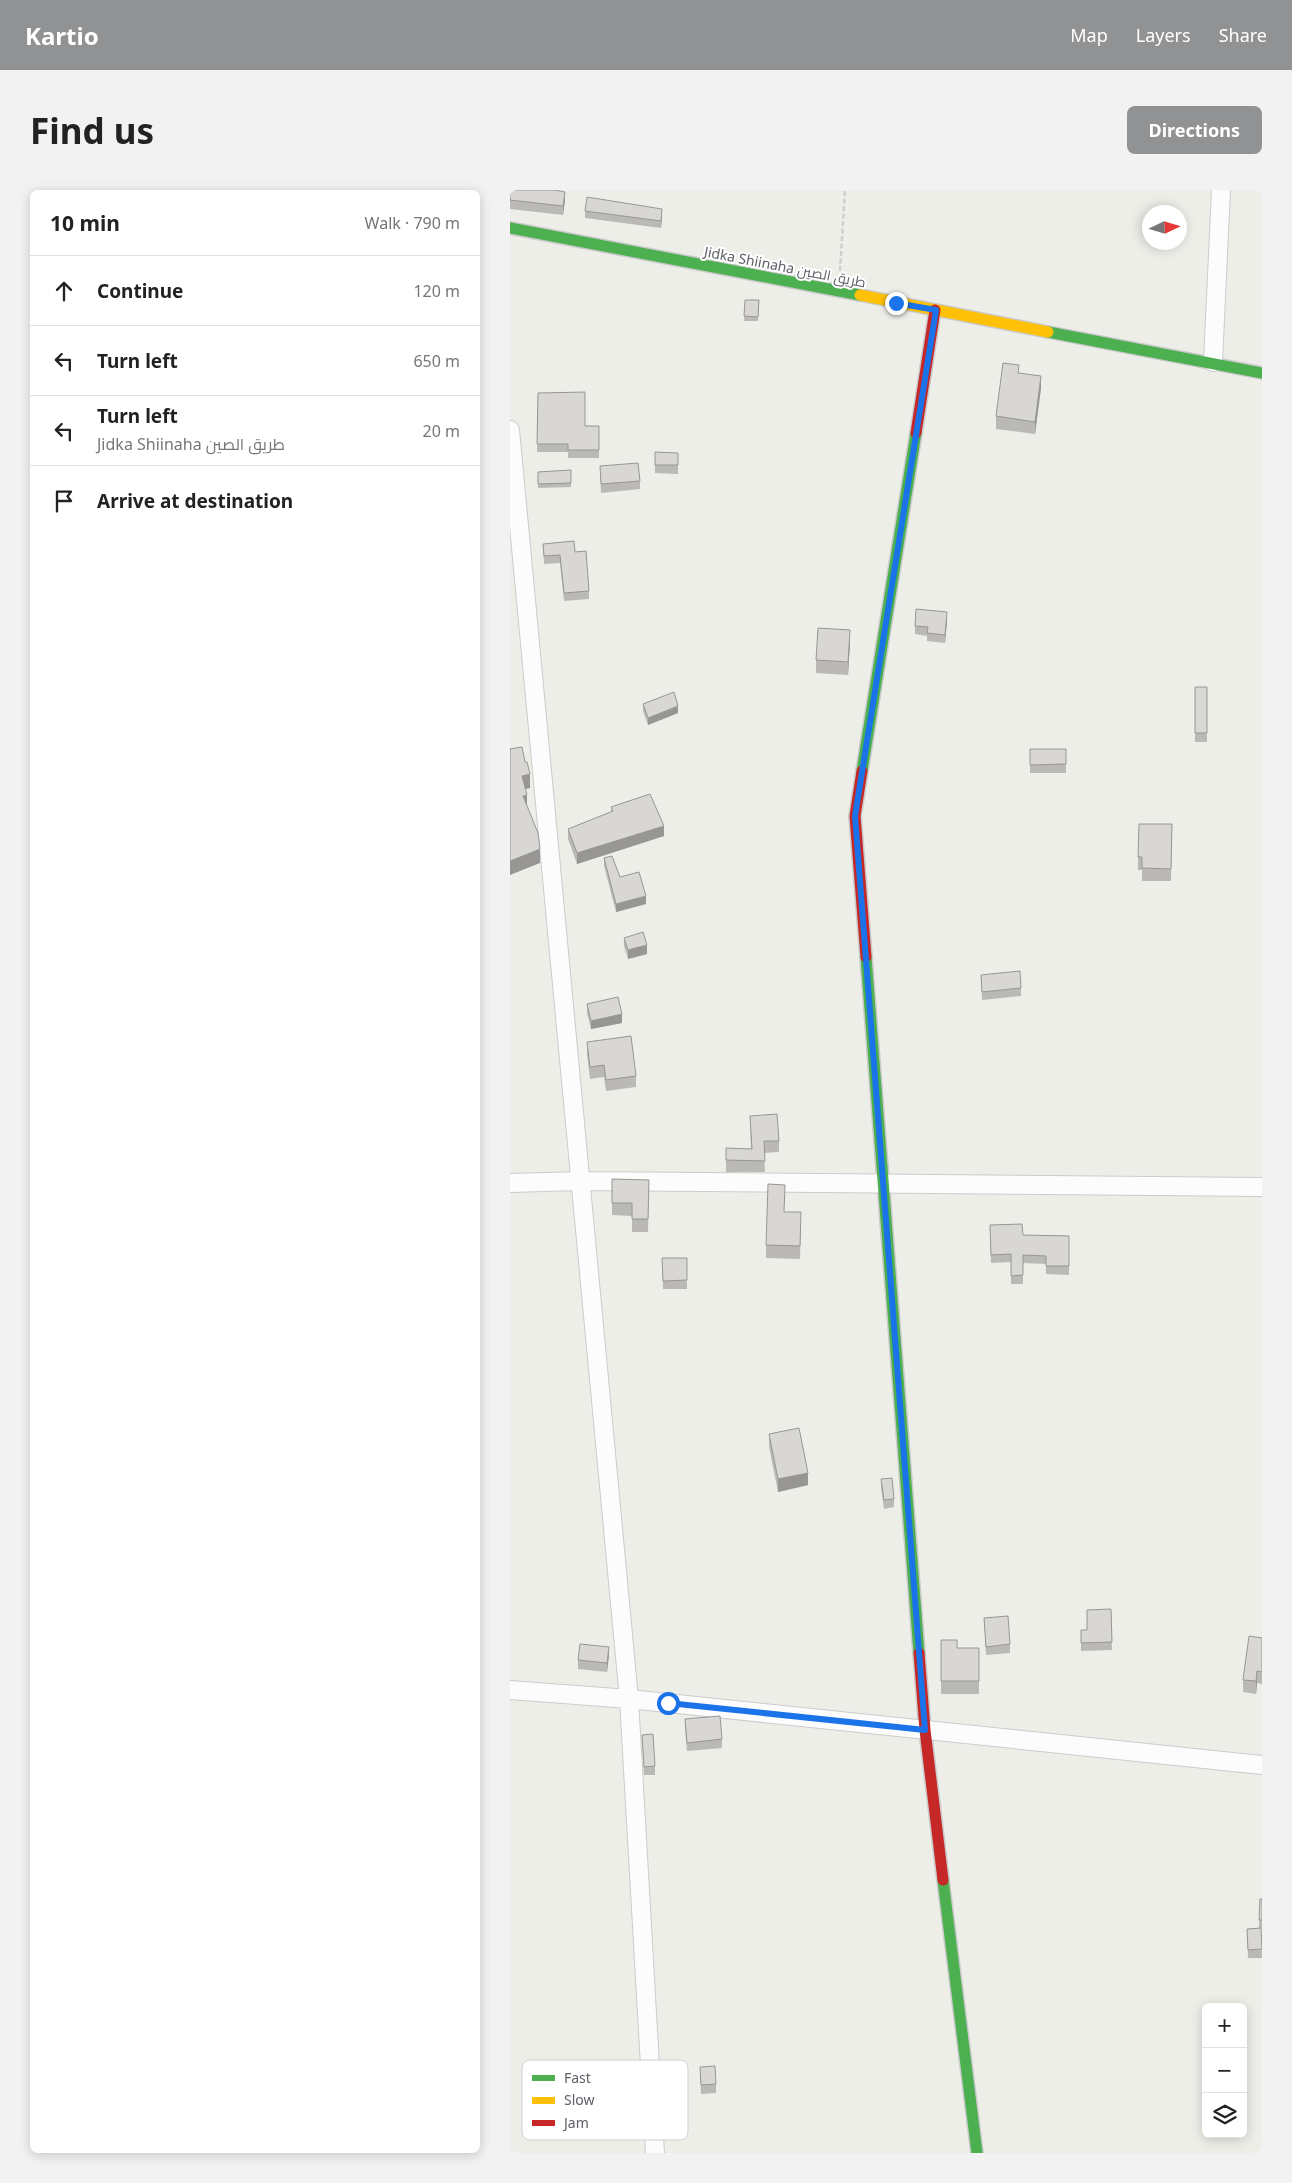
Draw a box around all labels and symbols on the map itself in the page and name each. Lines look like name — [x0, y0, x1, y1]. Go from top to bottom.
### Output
north arrow — [1142, 205, 1187, 250]
street label: Jidka Shiinaha طريق الصين — [701, 241, 868, 292]
route end — [885, 292, 908, 315]
route start — [657, 1692, 680, 1715]
legend — [522, 2060, 688, 2140]
text: Fast — [564, 2068, 591, 2087]
text: Slow — [564, 2090, 595, 2109]
text: Jam — [562, 2113, 589, 2132]

